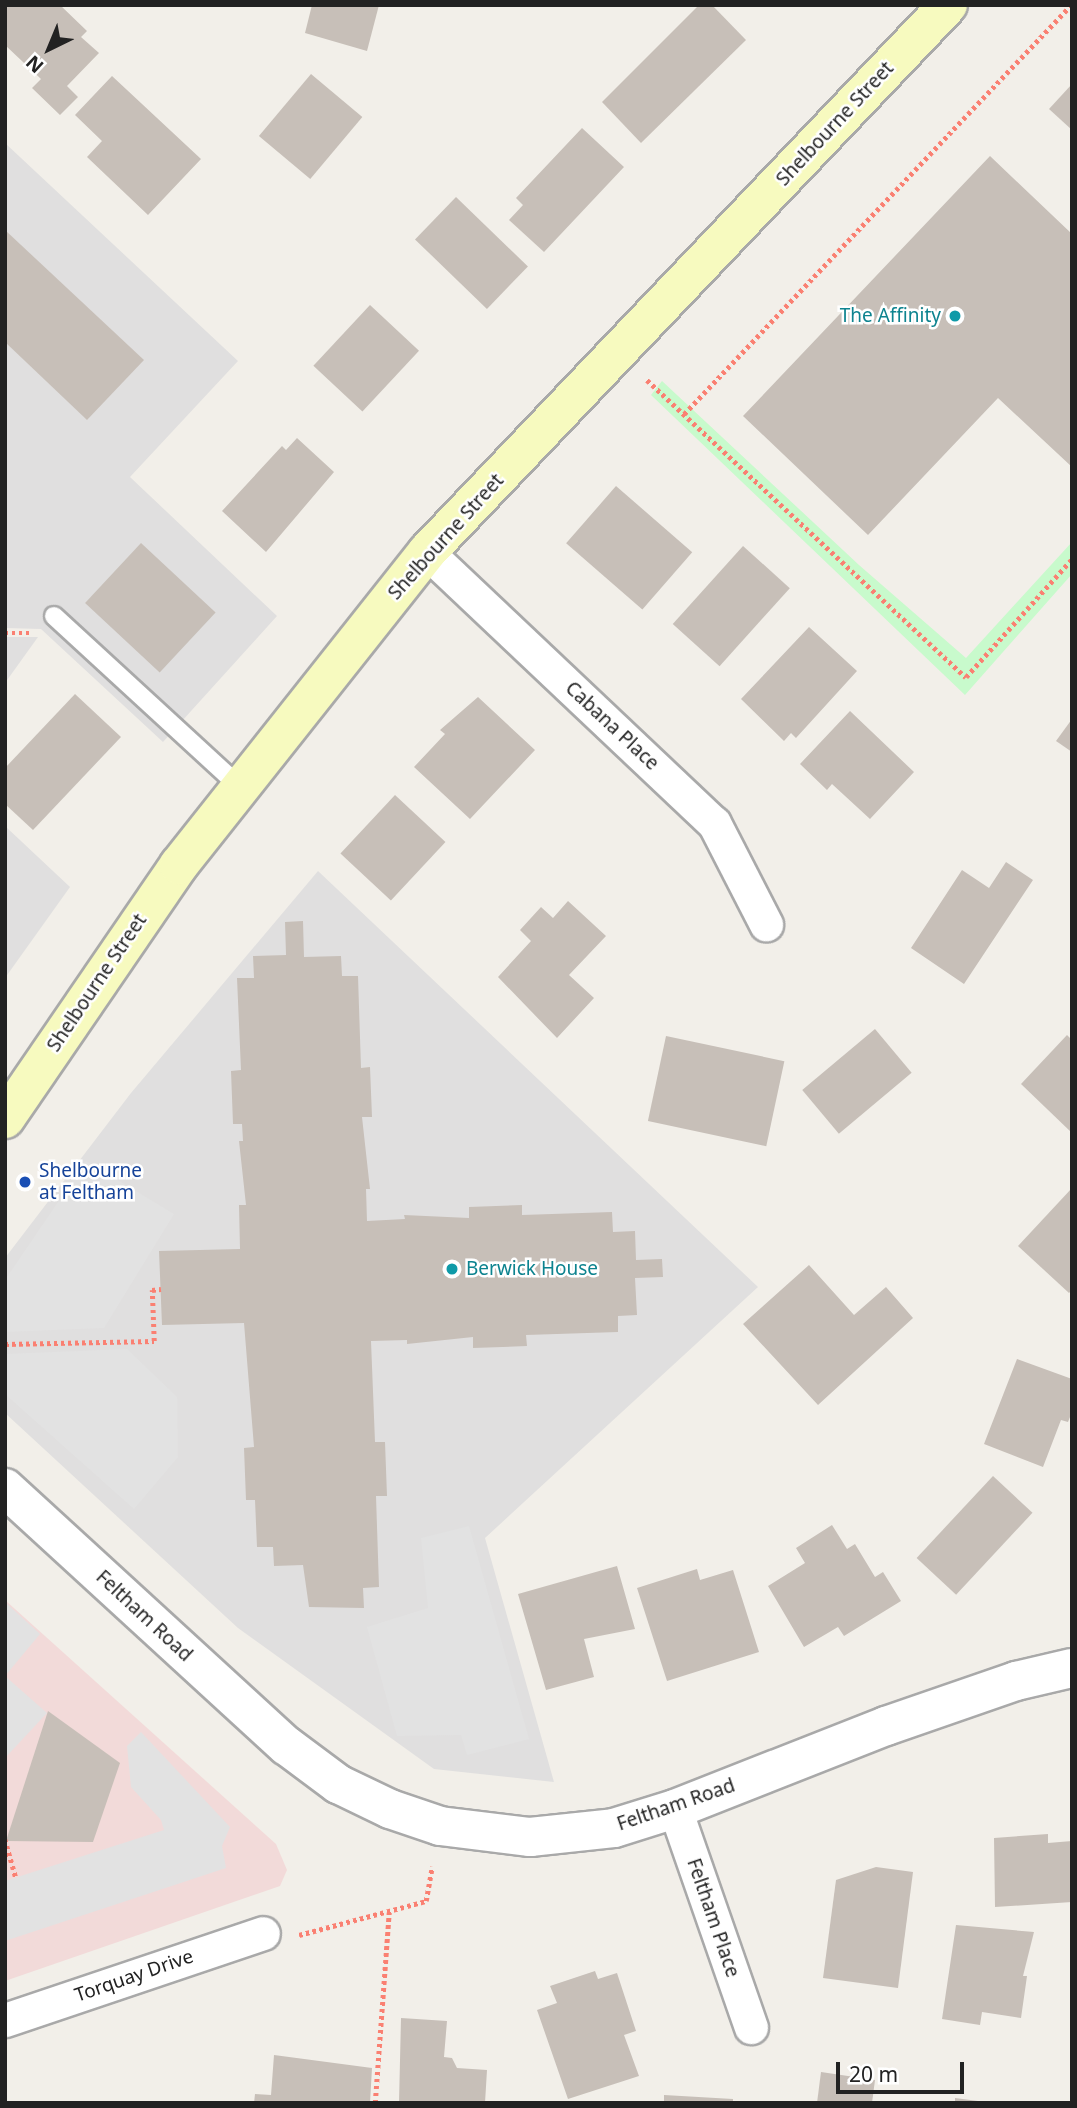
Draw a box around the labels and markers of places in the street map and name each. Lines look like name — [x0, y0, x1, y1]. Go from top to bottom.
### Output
place label: The Affinity — [840, 305, 941, 327]
marker: The Affinity — [947, 308, 963, 324]
place label: Shelbourne at Feltham — [39, 1160, 142, 1204]
marker: Shelbourne at Feltham — [17, 1174, 33, 1190]
place label: Berwick House — [466, 1258, 598, 1280]
marker: Berwick House — [444, 1261, 460, 1277]

